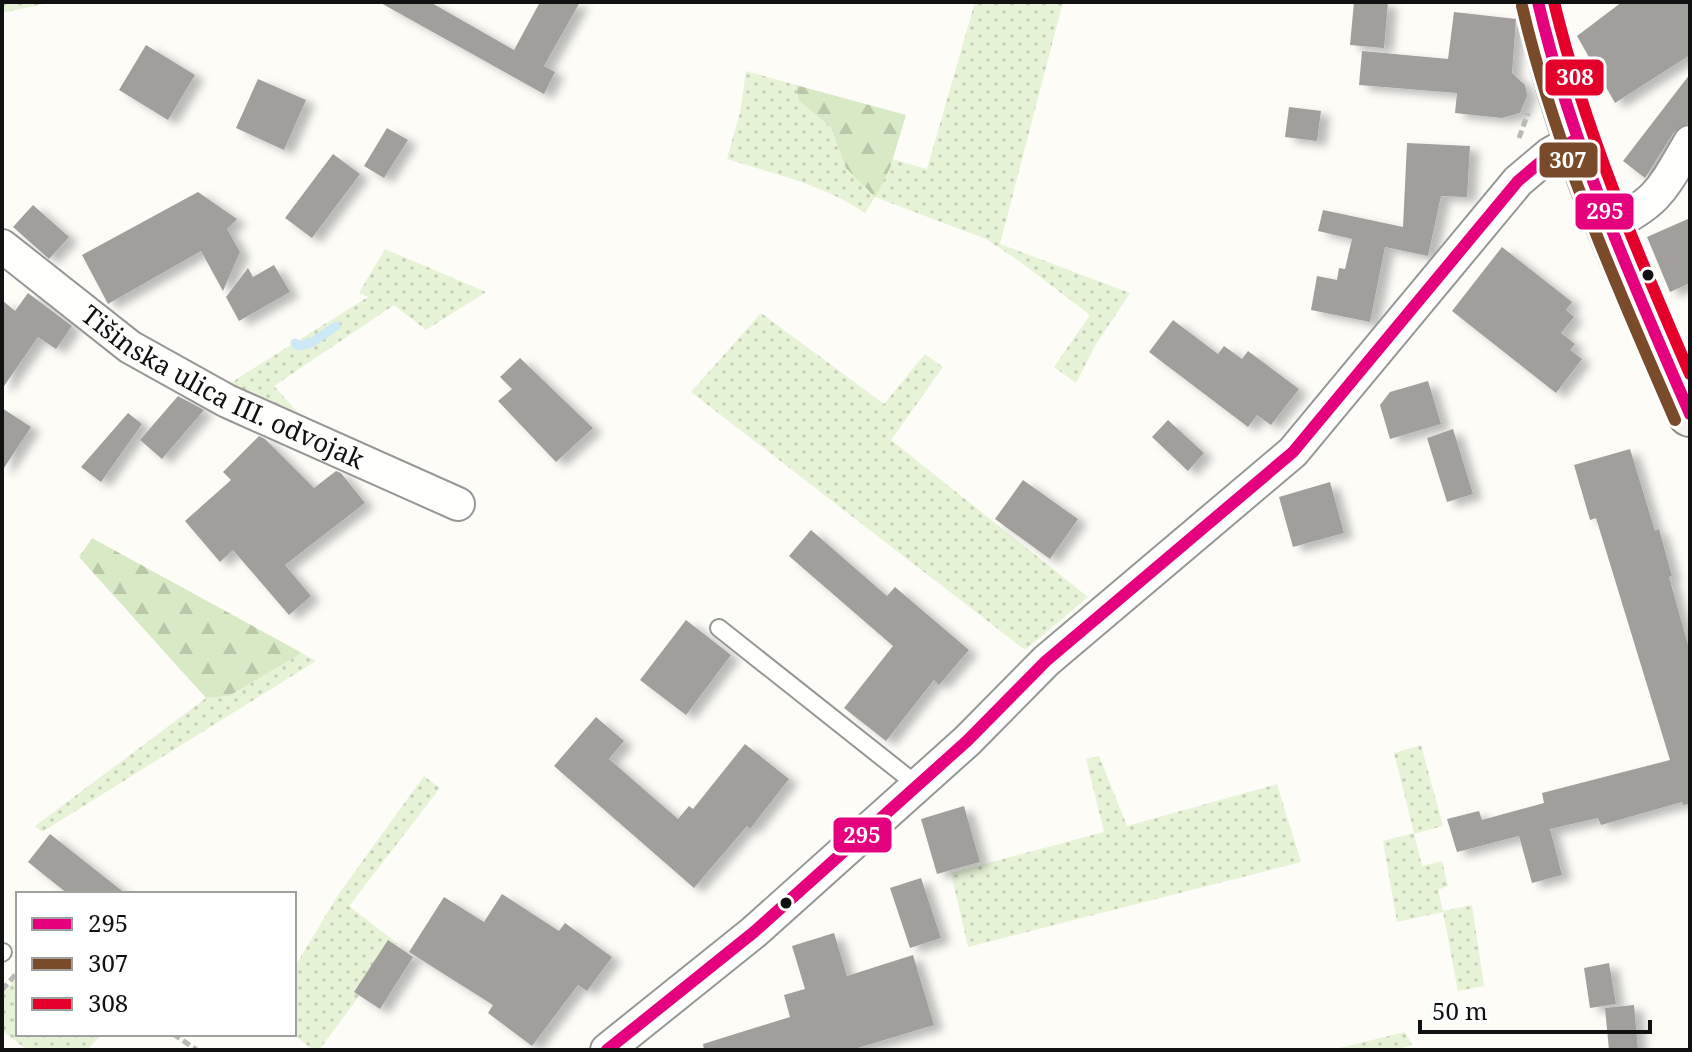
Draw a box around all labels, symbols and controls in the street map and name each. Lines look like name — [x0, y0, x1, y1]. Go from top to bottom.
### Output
line badge: 308 — [1544, 58, 1605, 97]
text: 308 — [1556, 61, 1594, 91]
line badge: 307 — [1538, 141, 1599, 179]
text: 307 — [1549, 144, 1587, 174]
line badge: 295 — [1574, 192, 1635, 231]
text: 295 — [1586, 195, 1624, 225]
unlabelled marker — [1640, 267, 1656, 283]
street label: Tišinska ulica III. odvojak — [74, 296, 371, 477]
line badge: 295 — [832, 816, 893, 854]
text: 295 — [843, 819, 881, 849]
legend — [16, 892, 296, 1036]
unlabelled marker — [778, 895, 794, 911]
text: 295 — [88, 906, 128, 939]
text: 307 — [88, 946, 128, 979]
scale bar — [1420, 984, 1650, 1034]
text: 308 — [88, 986, 128, 1019]
text: 50 m — [1432, 994, 1488, 1027]

